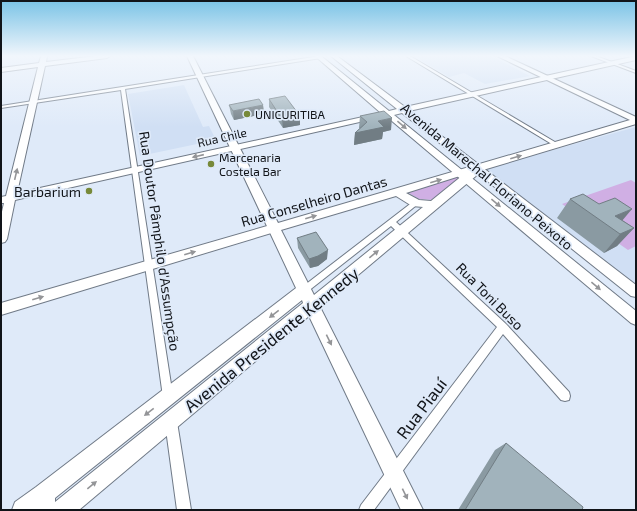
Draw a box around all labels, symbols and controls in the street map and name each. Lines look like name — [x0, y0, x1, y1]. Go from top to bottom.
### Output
street label: Avenida Marechal Floriano Peixoto — [397, 99, 577, 253]
place label: UNICURITIBA — [255, 107, 326, 121]
marker: UNICURITIBA — [242, 109, 252, 119]
one-way arrow — [397, 121, 407, 130]
street label: Rua Chile — [196, 125, 248, 149]
street label: Rua Doutor Pâmphilo d'Assumpção — [135, 130, 184, 352]
place label: Marcenaria Costela Bar — [219, 150, 282, 178]
one-way arrow — [191, 154, 204, 160]
one-way arrow — [511, 154, 523, 160]
marker: Marcenaria Costela Bar — [206, 159, 216, 169]
one-way arrow — [14, 168, 20, 180]
street label: Rua Conselheiro Dantas — [239, 172, 389, 230]
one-way arrow — [430, 178, 442, 184]
place label: Barbarium — [14, 183, 81, 200]
marker: Barbarium — [84, 186, 94, 196]
one-way arrow — [491, 199, 501, 208]
one-way arrow — [306, 214, 318, 220]
one-way arrow — [369, 249, 380, 258]
one-way arrow — [184, 250, 196, 256]
street label: Rua Toni Buso — [453, 259, 527, 333]
street label: Avenida Presidente Kennedy — [180, 262, 363, 416]
one-way arrow — [591, 282, 601, 291]
one-way arrow — [33, 295, 45, 301]
one-way arrow — [268, 310, 279, 318]
one-way arrow — [326, 334, 332, 346]
street label: Rua Piauí — [392, 373, 451, 442]
one-way arrow — [144, 407, 155, 416]
one-way arrow — [87, 481, 98, 490]
one-way arrow — [402, 488, 408, 500]

